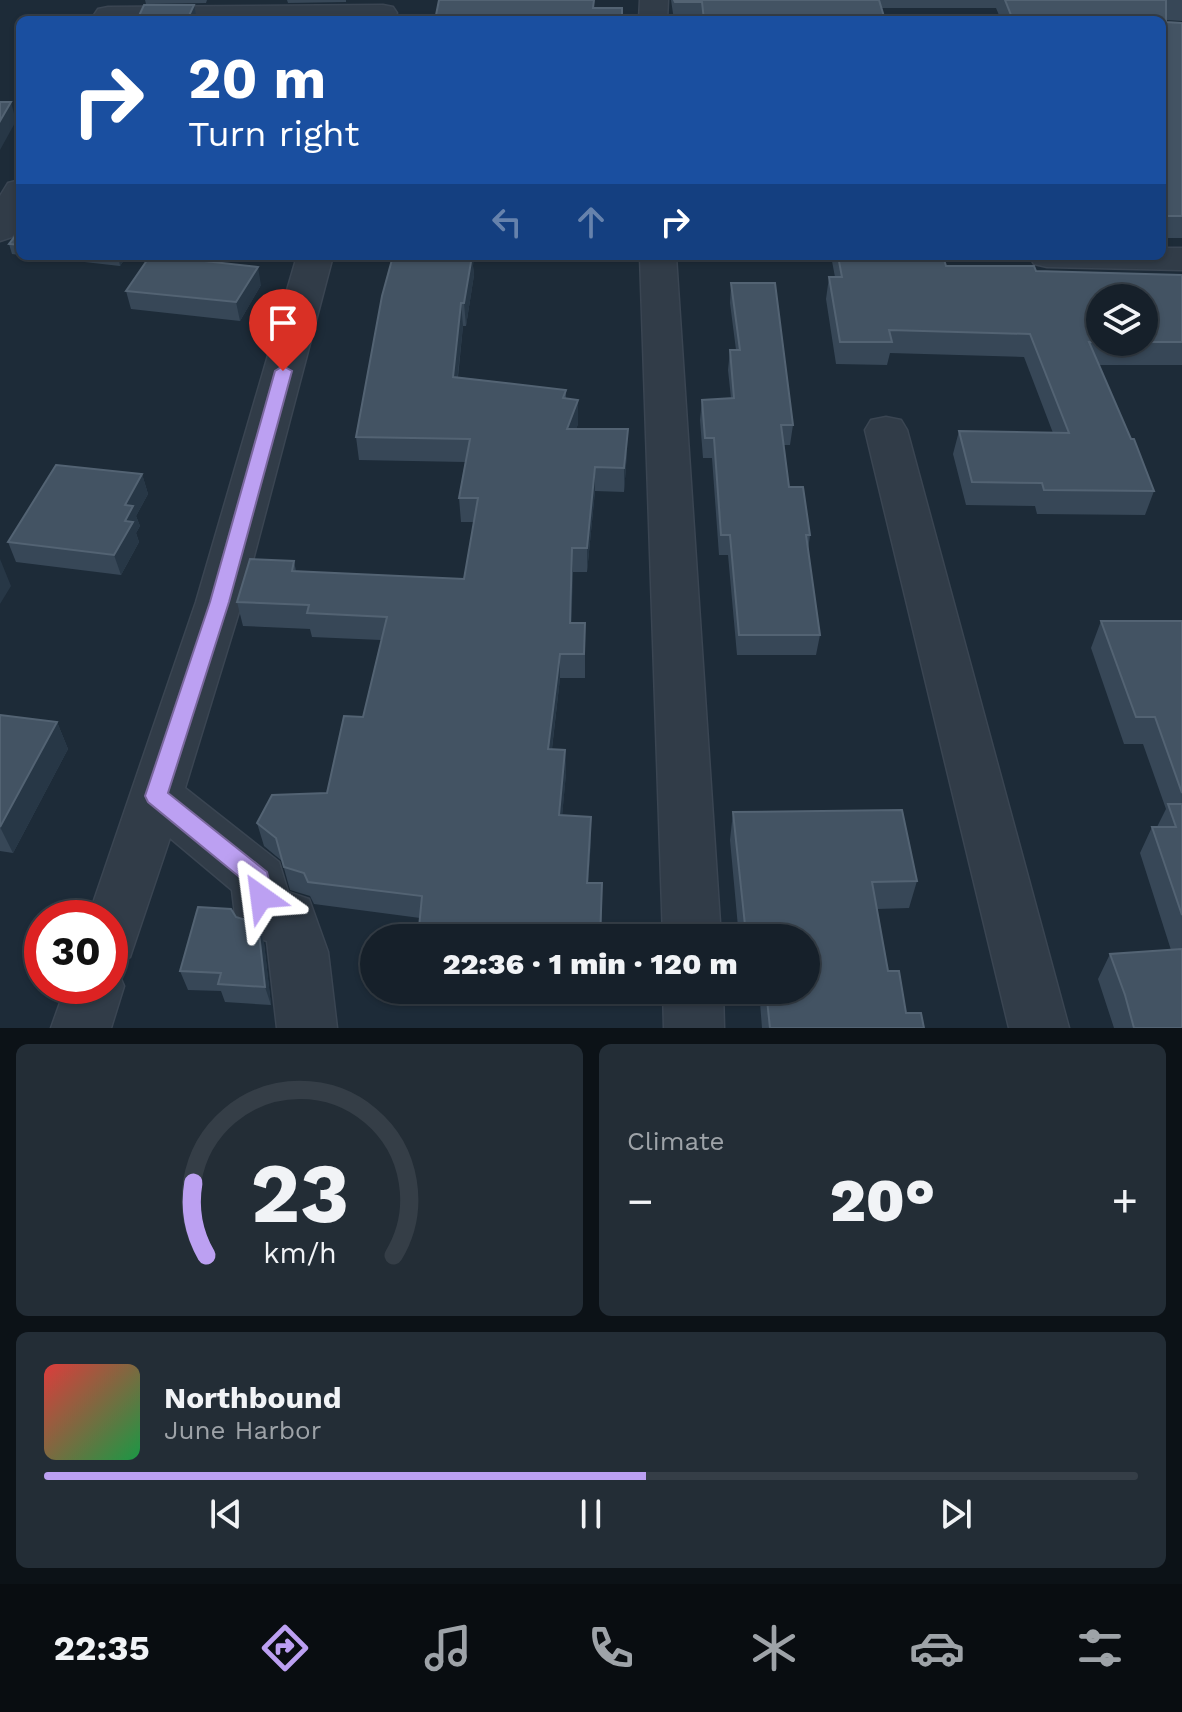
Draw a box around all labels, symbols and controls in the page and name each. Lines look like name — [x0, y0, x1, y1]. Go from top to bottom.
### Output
text: 20 m — [188, 46, 326, 112]
icon: right — [56, 48, 160, 152]
text: Turn right — [188, 113, 359, 155]
icon: left — [485, 200, 529, 244]
icon: ahead — [569, 200, 613, 244]
icon: right — [653, 200, 697, 244]
map controls — [1086, 284, 1158, 356]
button: layers — [1086, 284, 1158, 356]
pin — [249, 289, 317, 371]
icon: arrive — [261, 301, 305, 345]
position arrow — [219, 855, 303, 939]
speed limit sign: 30 — [24, 900, 128, 1004]
text: 22:36 · 1 min · 120 m — [442, 946, 738, 981]
text: Climate — [627, 1126, 725, 1156]
text: 23 — [250, 1145, 349, 1242]
text: 20° — [830, 1165, 935, 1236]
text: − — [627, 1175, 654, 1227]
text: + — [1111, 1175, 1138, 1227]
text: km/h — [263, 1236, 336, 1270]
text: Northbound — [164, 1380, 341, 1415]
text: June Harbor — [164, 1415, 321, 1445]
icon: previous — [204, 1492, 248, 1536]
icon: pause — [569, 1492, 613, 1536]
icon: next — [934, 1492, 978, 1536]
icon: directions — [257, 1620, 313, 1676]
icon: music — [420, 1620, 476, 1676]
icon: phone — [583, 1620, 639, 1676]
icon: climate — [746, 1620, 802, 1676]
icon: car — [909, 1620, 965, 1676]
icon: filters — [1072, 1620, 1128, 1676]
text: 22:35 — [54, 1627, 150, 1669]

